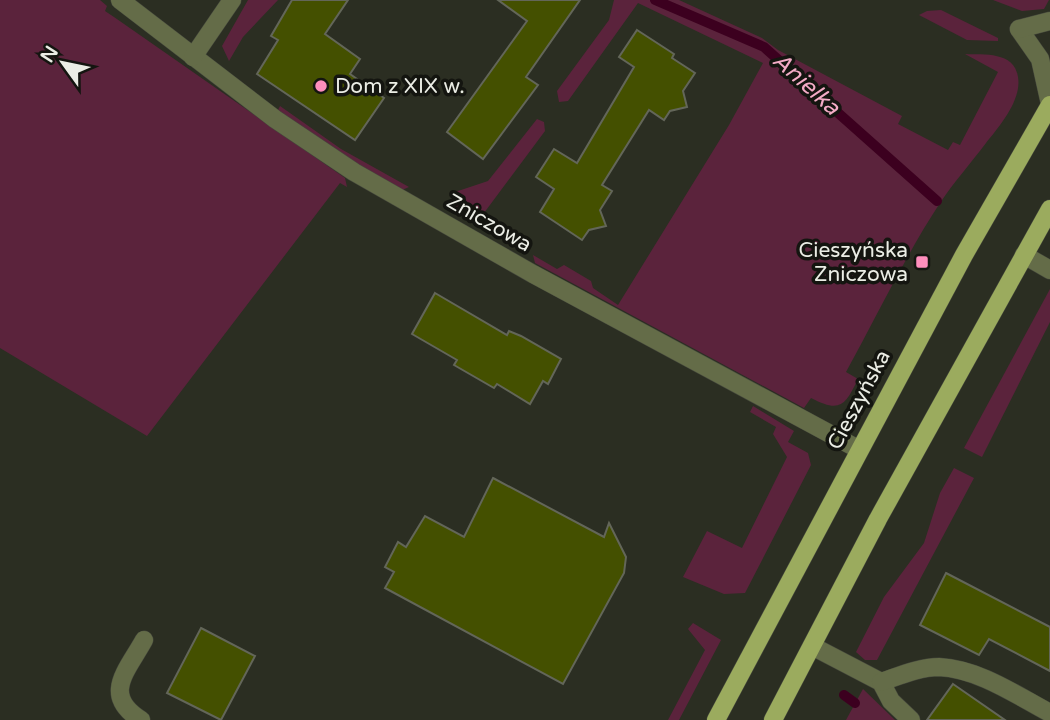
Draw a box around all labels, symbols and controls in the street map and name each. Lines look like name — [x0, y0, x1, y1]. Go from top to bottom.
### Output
north arrow — [28, 28, 98, 98]
text: N — [36, 42, 63, 67]
water label: Anielka — [767, 47, 846, 122]
place label: Dom z XIX w. — [335, 74, 465, 99]
marker: Dom z XIX w. — [313, 78, 329, 94]
street label: Zniczowa — [442, 189, 536, 257]
place label: Cieszyńska Zniczowa — [799, 238, 908, 287]
marker: Cieszyńska Zniczowa — [914, 254, 930, 270]
street label: Cieszyńska — [822, 346, 896, 454]

